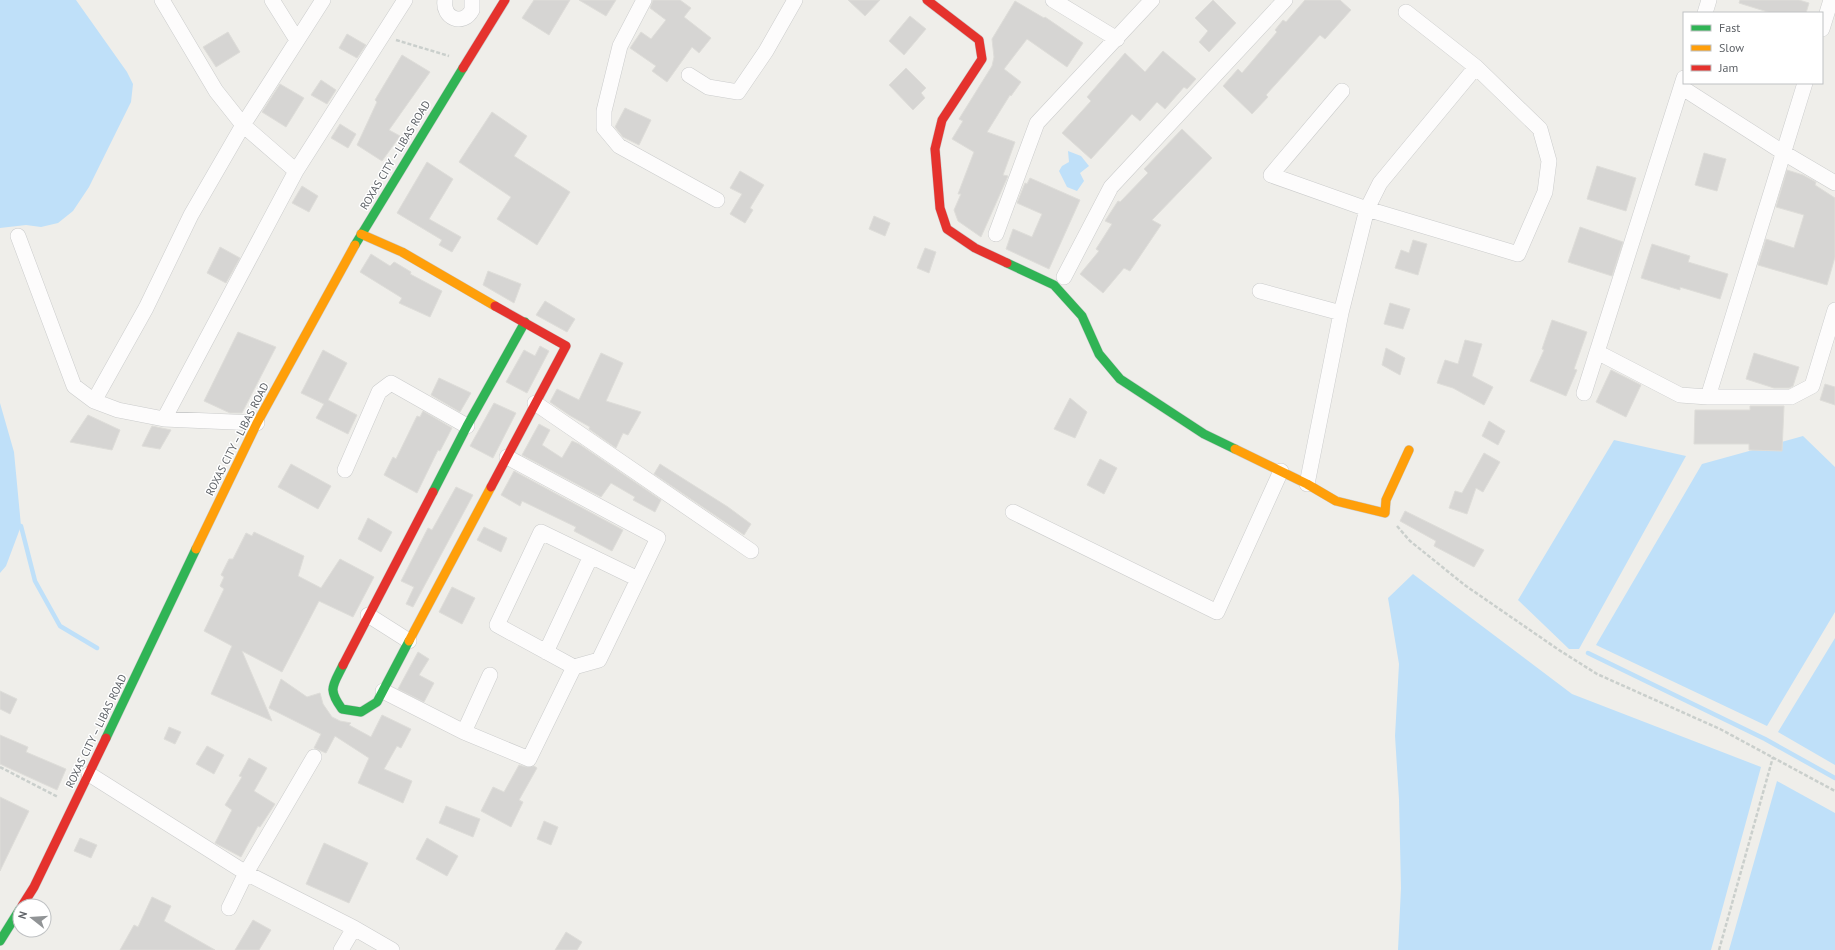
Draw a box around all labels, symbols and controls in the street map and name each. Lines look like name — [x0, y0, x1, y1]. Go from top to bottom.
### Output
legend — [1683, 12, 1823, 84]
text: Fast — [1719, 20, 1740, 35]
text: Slow — [1719, 40, 1744, 55]
text: Jam — [1718, 60, 1738, 75]
street label: ROXAS CITY – LIBAS ROAD — [357, 98, 433, 212]
street label: ROXAS CITY – LIBAS ROAD — [202, 380, 272, 498]
street label: ROXAS CITY – LIBAS ROAD — [62, 672, 130, 790]
north arrow — [12, 898, 52, 938]
text: N — [15, 910, 30, 921]

